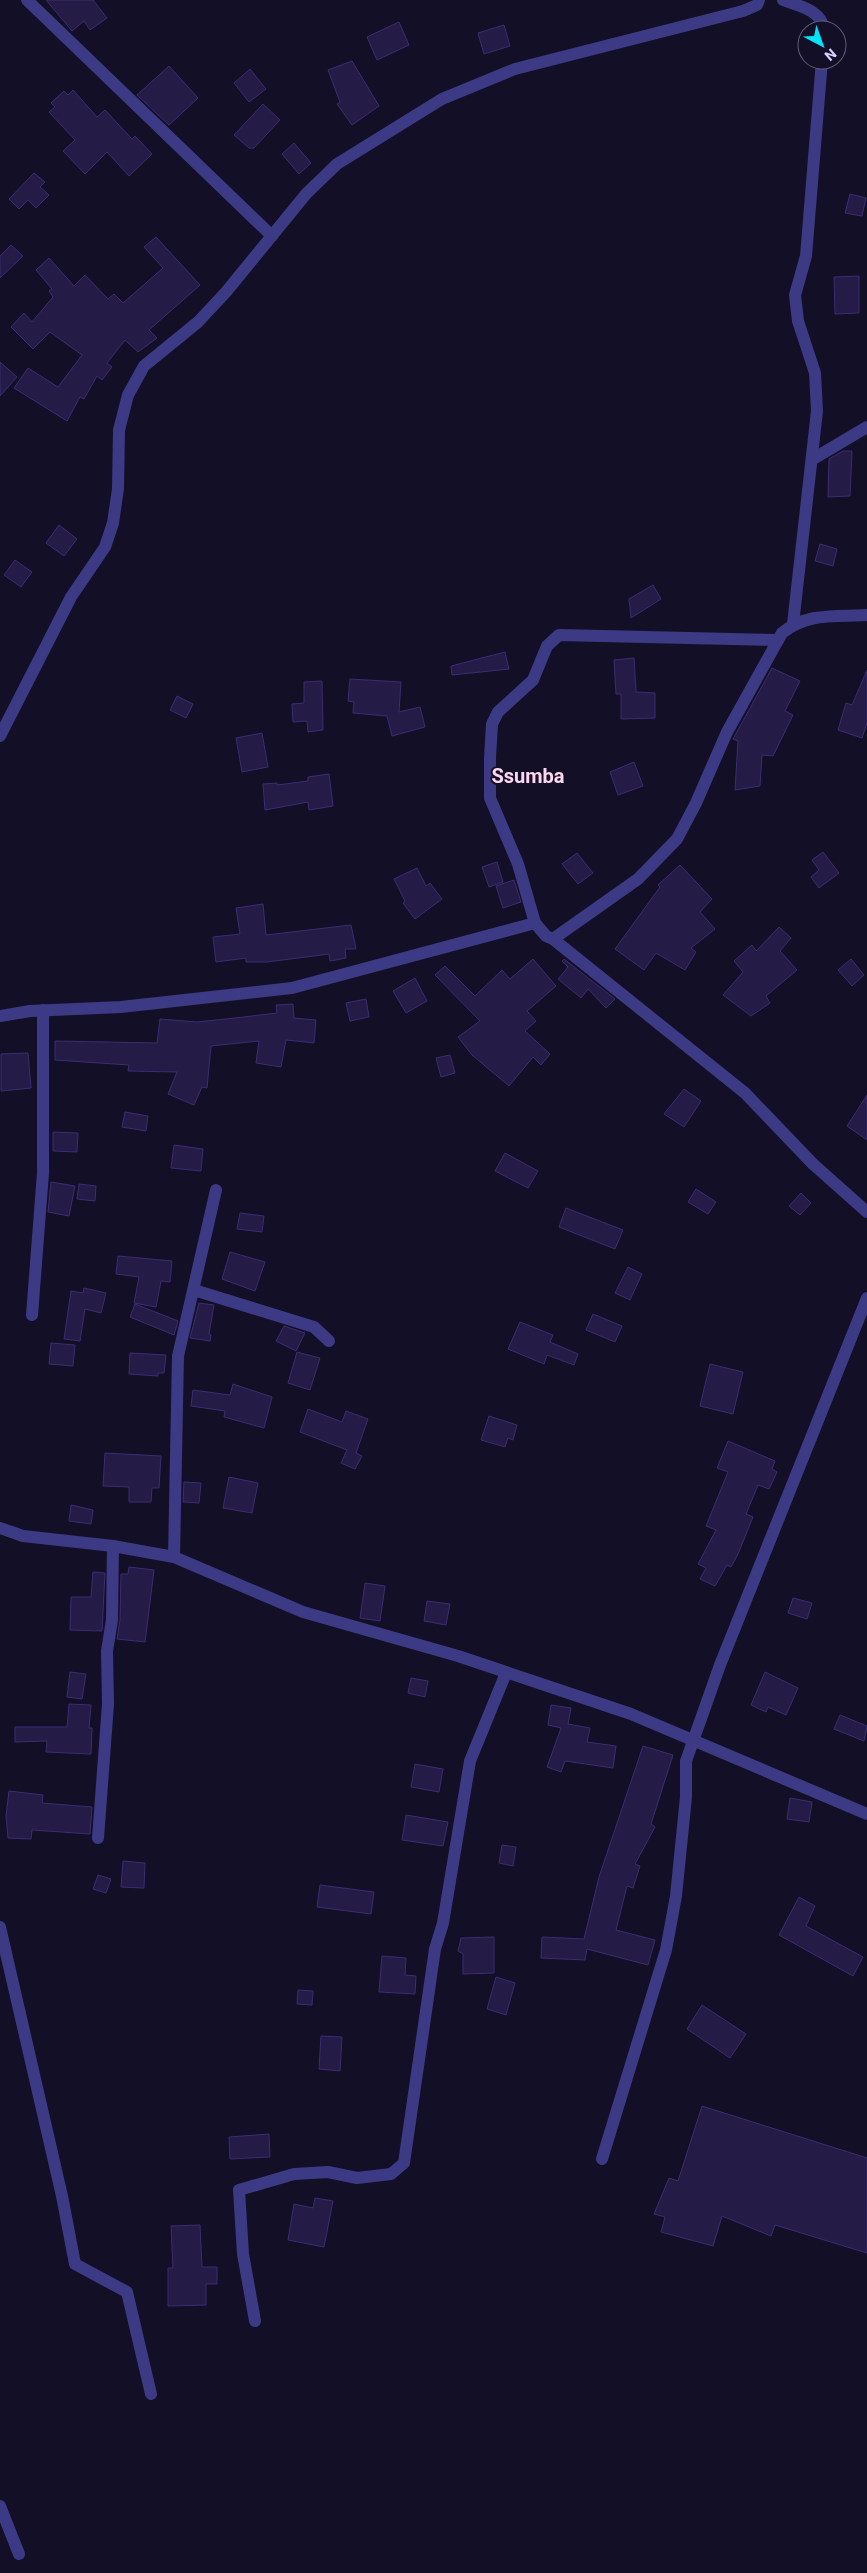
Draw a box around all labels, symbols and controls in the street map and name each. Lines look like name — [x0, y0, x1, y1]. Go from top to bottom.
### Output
north arrow — [797, 20, 847, 70]
text: N — [822, 46, 840, 64]
district label: Ssumba — [491, 764, 565, 788]

